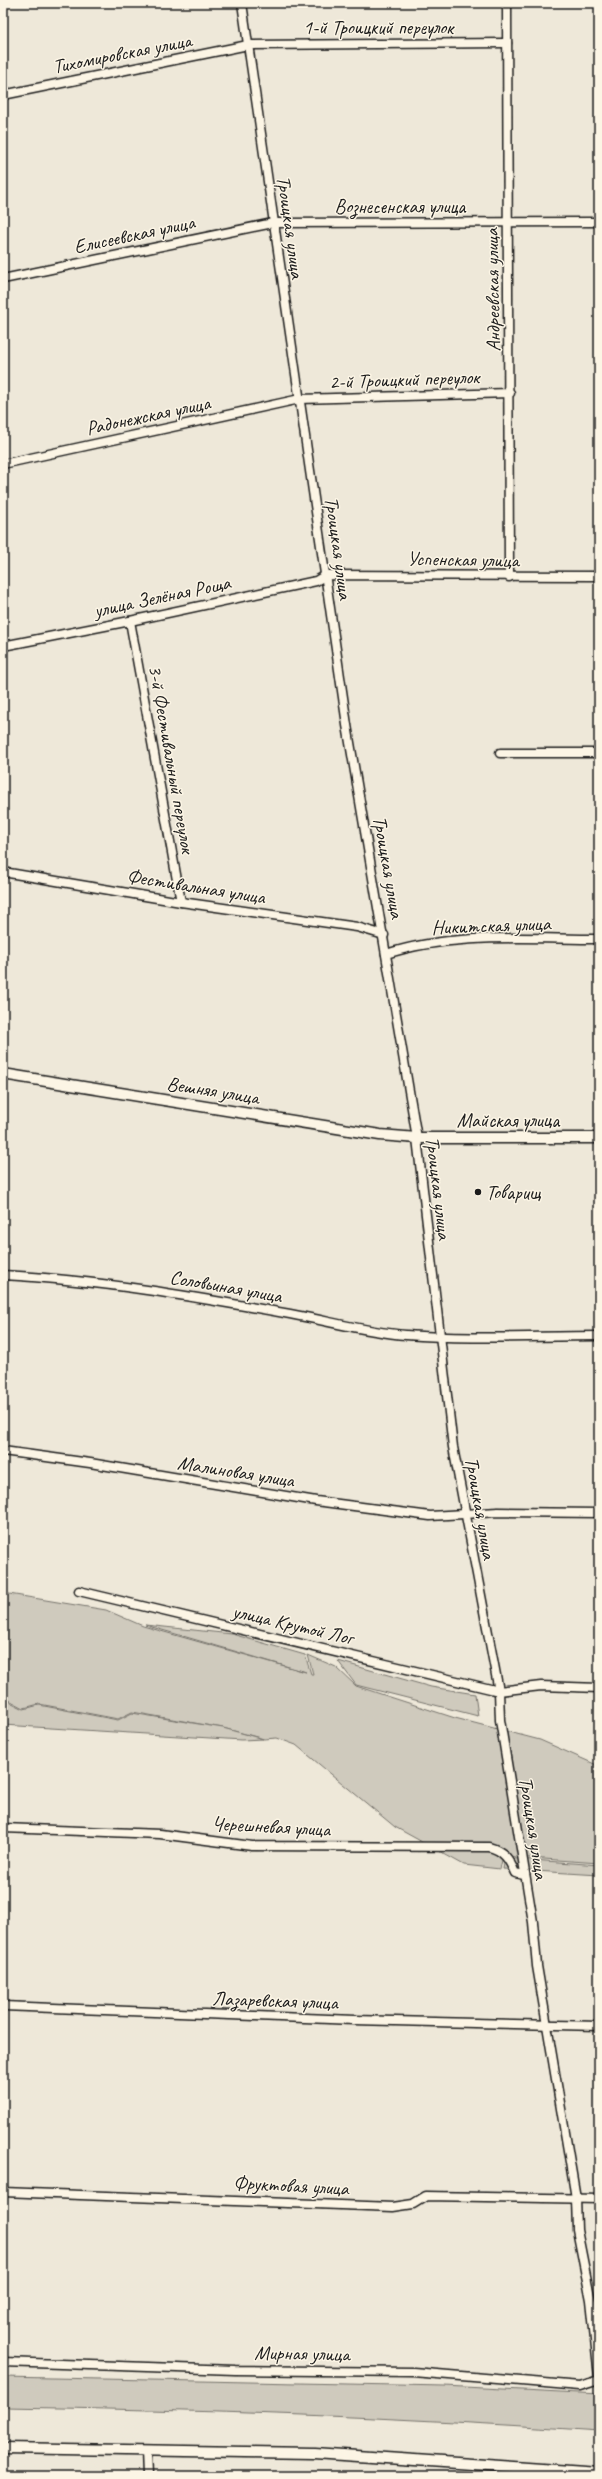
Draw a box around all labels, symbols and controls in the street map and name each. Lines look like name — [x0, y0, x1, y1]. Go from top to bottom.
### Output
street label: 1-й Троицкий переулок — [303, 15, 455, 40]
street label: Тихомировская улица — [51, 27, 195, 79]
street label: Троицкая улица — [271, 174, 310, 281]
street label: Вознесенская улица — [335, 194, 467, 220]
street label: Елисеевская улица — [71, 209, 199, 259]
street label: Андреевская улица — [479, 227, 506, 352]
street label: 2-й Троицкий переулок — [329, 364, 481, 395]
street label: Радонежская улица — [84, 390, 214, 441]
street label: Троицкая улица — [319, 495, 358, 602]
street label: Успенская улица — [407, 546, 521, 573]
street label: улица Зелёная Роща — [91, 570, 234, 623]
street label: 3-й Фестивальный переулок — [143, 663, 201, 857]
street label: Троицкая улица — [367, 814, 410, 921]
street label: Фестивальная улица — [125, 863, 269, 910]
street label: Никитская улица — [431, 911, 552, 940]
street label: Вешняя улица — [165, 1071, 263, 1110]
street label: Майская улица — [457, 1108, 561, 1133]
street label: Троицкая улица — [420, 1135, 457, 1242]
place label: Товарищ — [486, 1180, 542, 1205]
marker: Товарищ — [473, 1187, 483, 1197]
street label: Соловьиная улица — [168, 1264, 286, 1309]
street label: Малиновая улица — [176, 1450, 298, 1493]
street label: Троицкая улица — [459, 1455, 502, 1562]
street label: улица Крутой Лог — [229, 1598, 358, 1651]
street label: Троицкая улица — [513, 1775, 554, 1882]
street label: Черешневая улица — [211, 1811, 333, 1842]
street label: Лазаревская улица — [212, 1986, 340, 2016]
street label: Фруктовая улица — [233, 2170, 350, 2201]
street label: Мирная улица — [254, 2340, 352, 2367]

